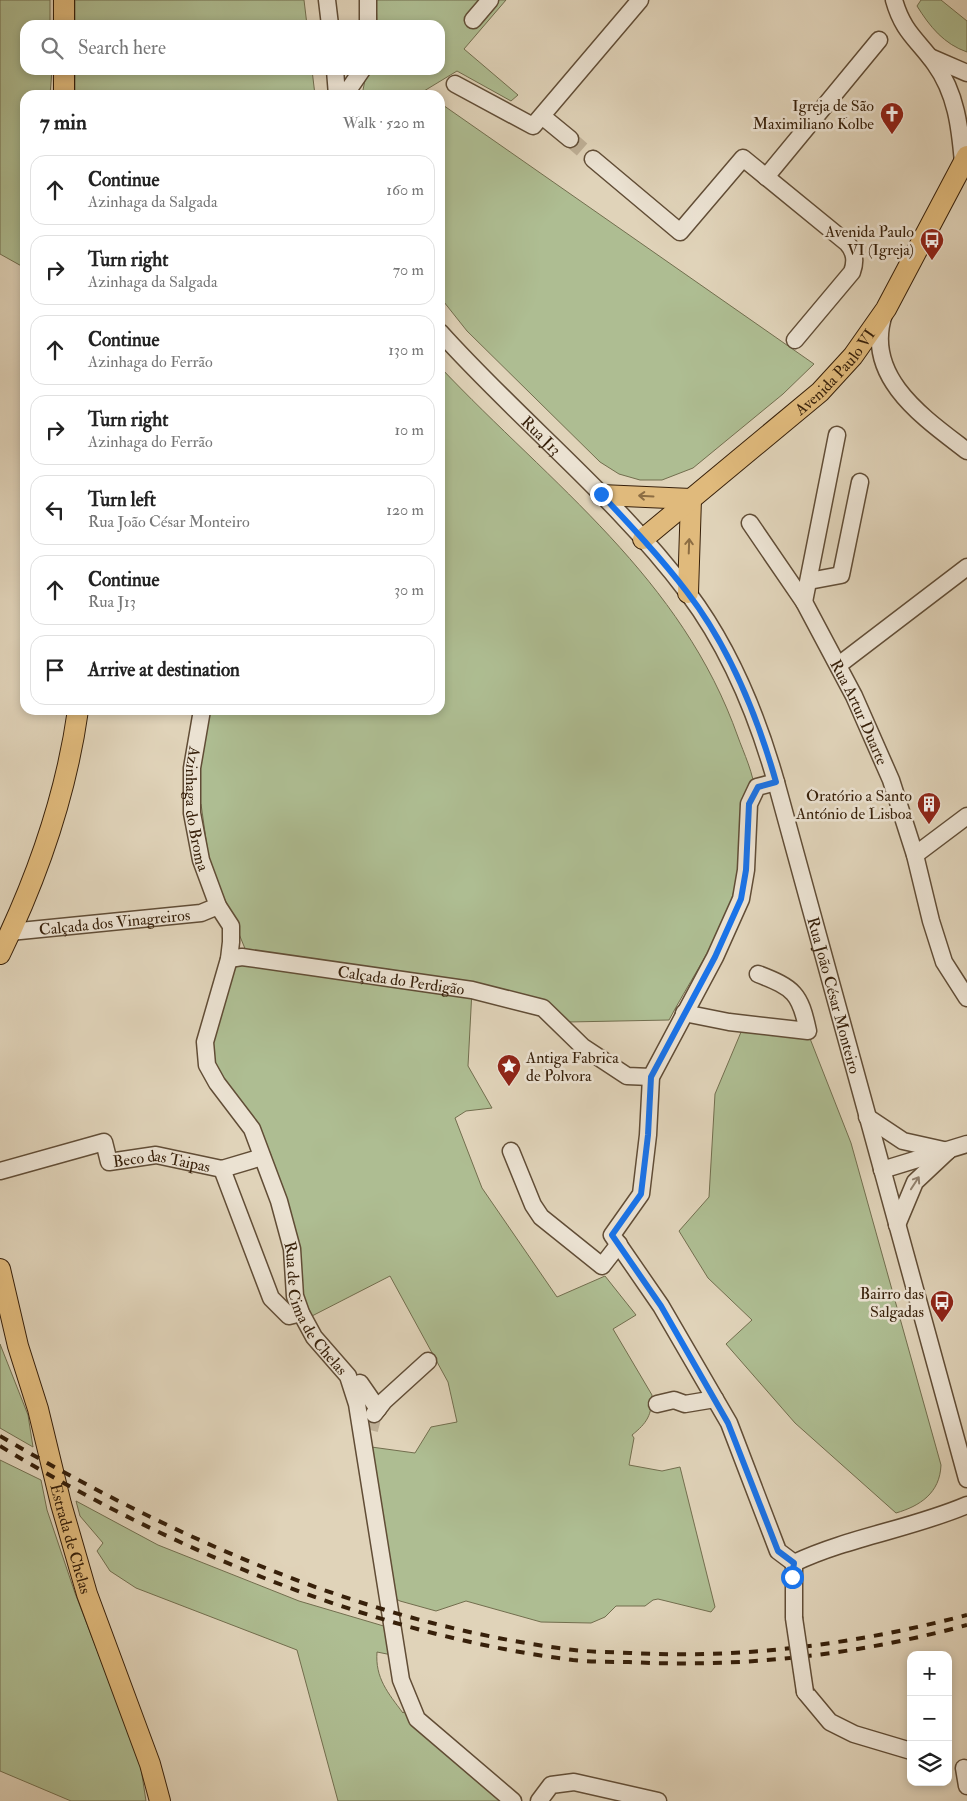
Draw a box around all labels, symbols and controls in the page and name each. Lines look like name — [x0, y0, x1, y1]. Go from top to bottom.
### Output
search box — [20, 20, 445, 75]
icon: search — [38, 34, 66, 62]
text: Search here — [78, 36, 166, 60]
place label: Igreja de São Maximiliano Kolbe — [753, 96, 874, 134]
church icon: Igreja de São Maximiliano Kolbe — [879, 101, 905, 135]
text: 7 min — [40, 109, 87, 136]
text: Walk · 520 m — [343, 113, 425, 133]
text: Continue — [88, 168, 159, 192]
icon: ahead — [41, 176, 69, 204]
text: 160 m — [386, 180, 424, 200]
text: Azinhaga da Salgada — [88, 192, 218, 212]
place label: Avenida Paulo VI (Igreja) — [824, 222, 914, 260]
bus stop icon: Avenida Paulo VI (Igreja) — [919, 227, 945, 261]
text: Turn right — [88, 248, 168, 272]
icon: right — [41, 256, 69, 284]
text: 70 m — [393, 260, 424, 280]
text: Azinhaga da Salgada — [88, 272, 218, 292]
street label: Avenida Paulo VI — [790, 325, 880, 420]
text: Continue — [88, 328, 159, 352]
icon: ahead — [41, 336, 69, 364]
text: 130 m — [388, 340, 424, 360]
text: Azinhaga do Ferrão — [88, 352, 213, 372]
text: Turn right — [88, 408, 168, 432]
street label: Rua J13 — [517, 412, 565, 460]
icon: right — [41, 416, 69, 444]
text: 10 m — [394, 420, 424, 440]
text: Azinhaga do Ferrão — [88, 432, 213, 452]
route end — [590, 483, 613, 506]
text: Turn left — [88, 488, 156, 512]
one-way arrow — [638, 492, 654, 501]
icon: left — [41, 496, 69, 524]
text: 120 m — [386, 500, 424, 520]
text: Rua João César Monteiro — [88, 512, 250, 532]
one-way arrow — [684, 538, 694, 554]
text: Continue — [88, 568, 159, 592]
icon: ahead — [41, 576, 69, 604]
text: 30 m — [394, 580, 424, 600]
text: Rua J13 — [88, 592, 136, 612]
icon: arrive — [41, 656, 69, 684]
street label: Rua Artur Duarte — [825, 656, 892, 768]
text: Arrive at destination — [88, 658, 240, 682]
street label: Azinhaga do Broma — [181, 744, 213, 874]
place label: Oratório a Santo António de Lisboa — [795, 786, 912, 824]
building icon: Oratório a Santo António de Lisboa — [916, 791, 942, 825]
street label: Calçada dos Vinagreiros — [38, 905, 191, 940]
street label: Rua João César Monteiro — [802, 915, 865, 1076]
street label: Calçada do Perdigão — [336, 962, 466, 1000]
place label: Antiga Fabrica de Polvora — [525, 1048, 619, 1086]
place icon: Antiga Fabrica de Polvora — [496, 1053, 522, 1087]
street label: Beco das Taipas — [112, 1146, 212, 1177]
one-way arrow — [910, 1176, 921, 1190]
street label: Rua de Cima de Chelas — [279, 1239, 351, 1379]
place label: Bairro das Salgadas — [860, 1284, 924, 1322]
bus stop icon: Bairro das Salgadas — [929, 1289, 955, 1323]
street label: Estrada de Chelas — [45, 1482, 95, 1596]
route start — [781, 1566, 804, 1589]
map controls — [907, 1651, 952, 1786]
button: + — [907, 1651, 952, 1696]
button: − — [907, 1696, 952, 1741]
button: layers — [907, 1741, 952, 1786]

